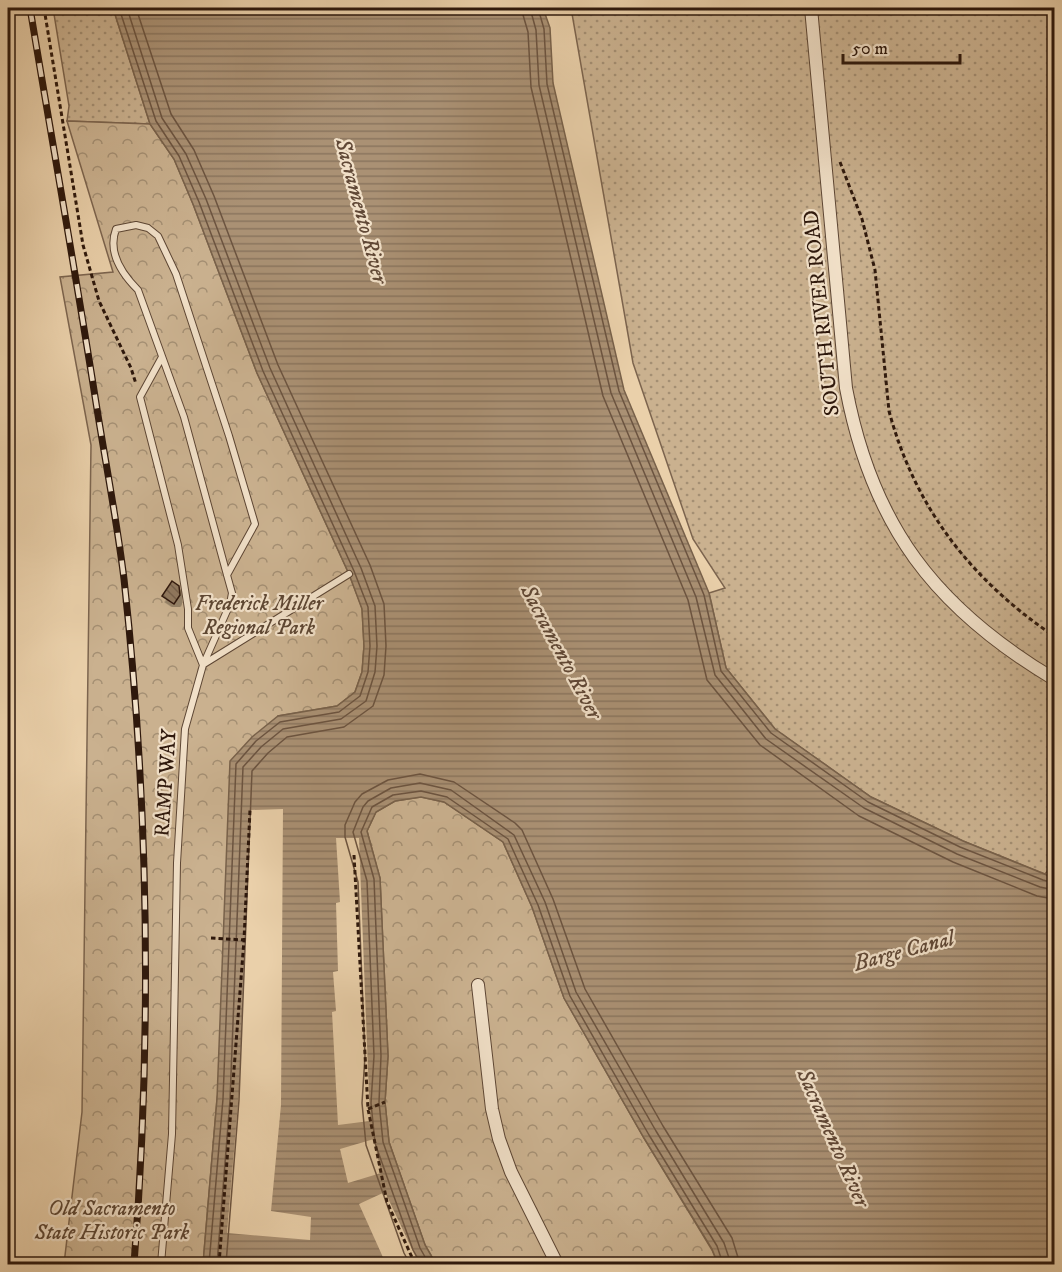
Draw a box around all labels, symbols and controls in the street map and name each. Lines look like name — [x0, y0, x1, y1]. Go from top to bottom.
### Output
scale bar — [843, 27, 960, 65]
text: 50 m — [852, 38, 888, 60]
water label: Sacramento River — [328, 135, 394, 288]
street label: SOUTH RIVER ROAD — [798, 209, 846, 417]
water label: Sacramento River — [514, 579, 609, 726]
park label: Frederick Miller Regional Park — [195, 591, 324, 641]
street label: RAMP WAY — [149, 727, 183, 838]
water label: Barge Canal — [850, 924, 959, 978]
water label: Sacramento River — [790, 1064, 876, 1213]
park label: Old Sacramento State Historic Park — [34, 1196, 189, 1246]

